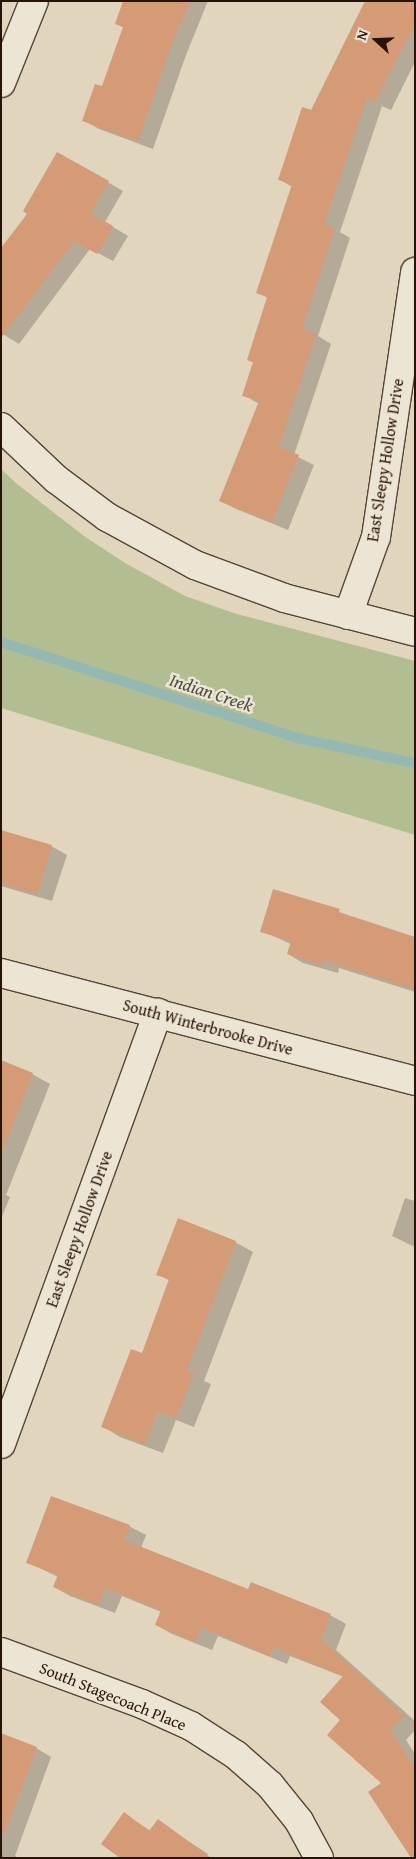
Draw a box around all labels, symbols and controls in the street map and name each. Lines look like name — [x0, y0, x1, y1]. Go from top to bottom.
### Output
north arrow — [351, 15, 401, 65]
text: N — [351, 27, 373, 43]
street label: East Sleepy Hollow Drive — [363, 377, 407, 543]
water label: Indian Creek — [167, 669, 255, 717]
street label: South Winterbrooke Drive — [121, 995, 295, 1059]
street label: East Sleepy Hollow Drive — [42, 1148, 116, 1310]
street label: South Stagecoach Place — [37, 1658, 189, 1734]

